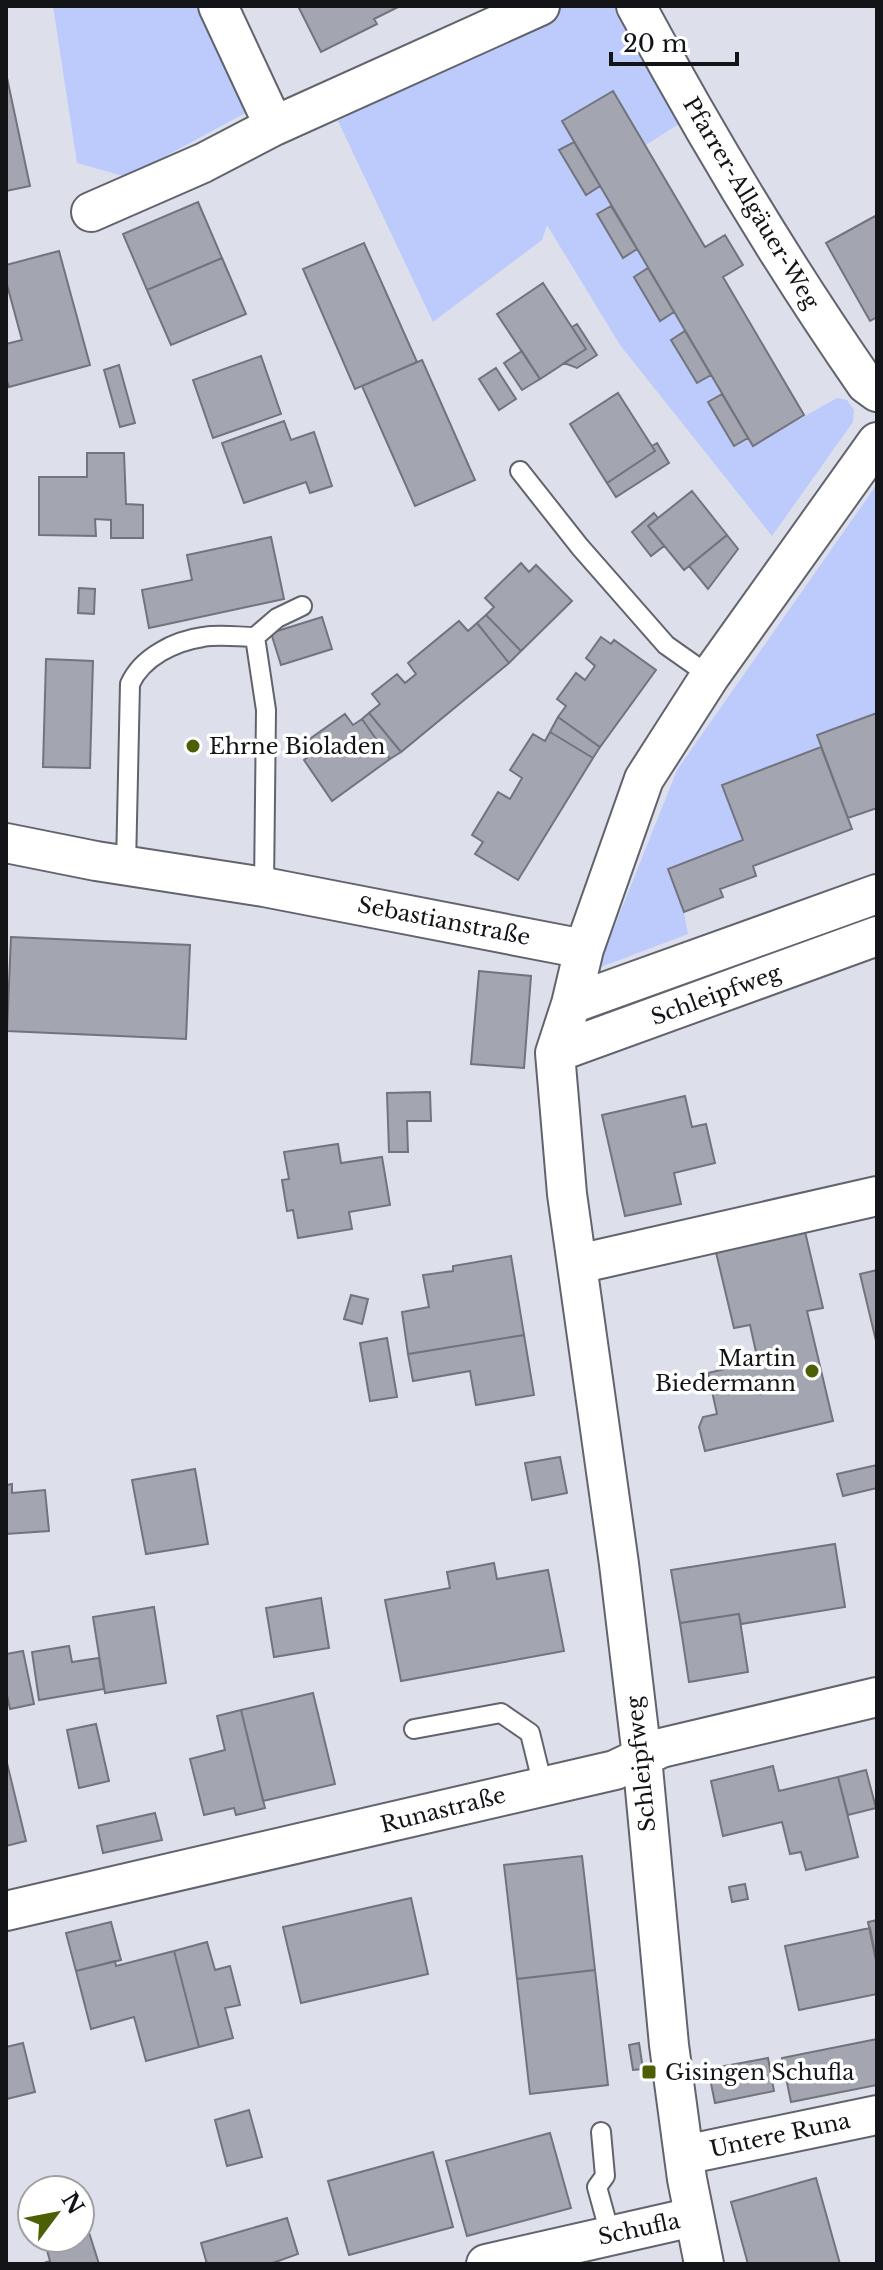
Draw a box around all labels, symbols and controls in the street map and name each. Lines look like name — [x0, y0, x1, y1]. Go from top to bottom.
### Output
scale bar — [611, 16, 737, 66]
text: 20 m — [623, 29, 688, 58]
street label: Pfarrer-Allgäuer-Weg — [677, 92, 825, 314]
place label: Ehrne Bioladen — [209, 733, 385, 760]
marker: Ehrne Bioladen — [184, 737, 202, 755]
street label: Sebastianstraße — [355, 891, 533, 951]
street label: Schleipfweg — [647, 959, 786, 1031]
place label: Martin Biedermann — [655, 1345, 796, 1397]
marker: Martin Biedermann — [803, 1362, 821, 1380]
street label: Schleipfweg — [620, 1694, 662, 1833]
street label: Runastraße — [378, 1781, 508, 1839]
place label: Gisingen Schufla — [665, 2059, 855, 2086]
marker: Gisingen Schufla — [640, 2063, 658, 2081]
street label: Untere Runa — [707, 2107, 853, 2163]
north arrow — [16, 2174, 96, 2254]
text: N — [56, 2188, 90, 2220]
street label: Schufla — [596, 2207, 683, 2251]

